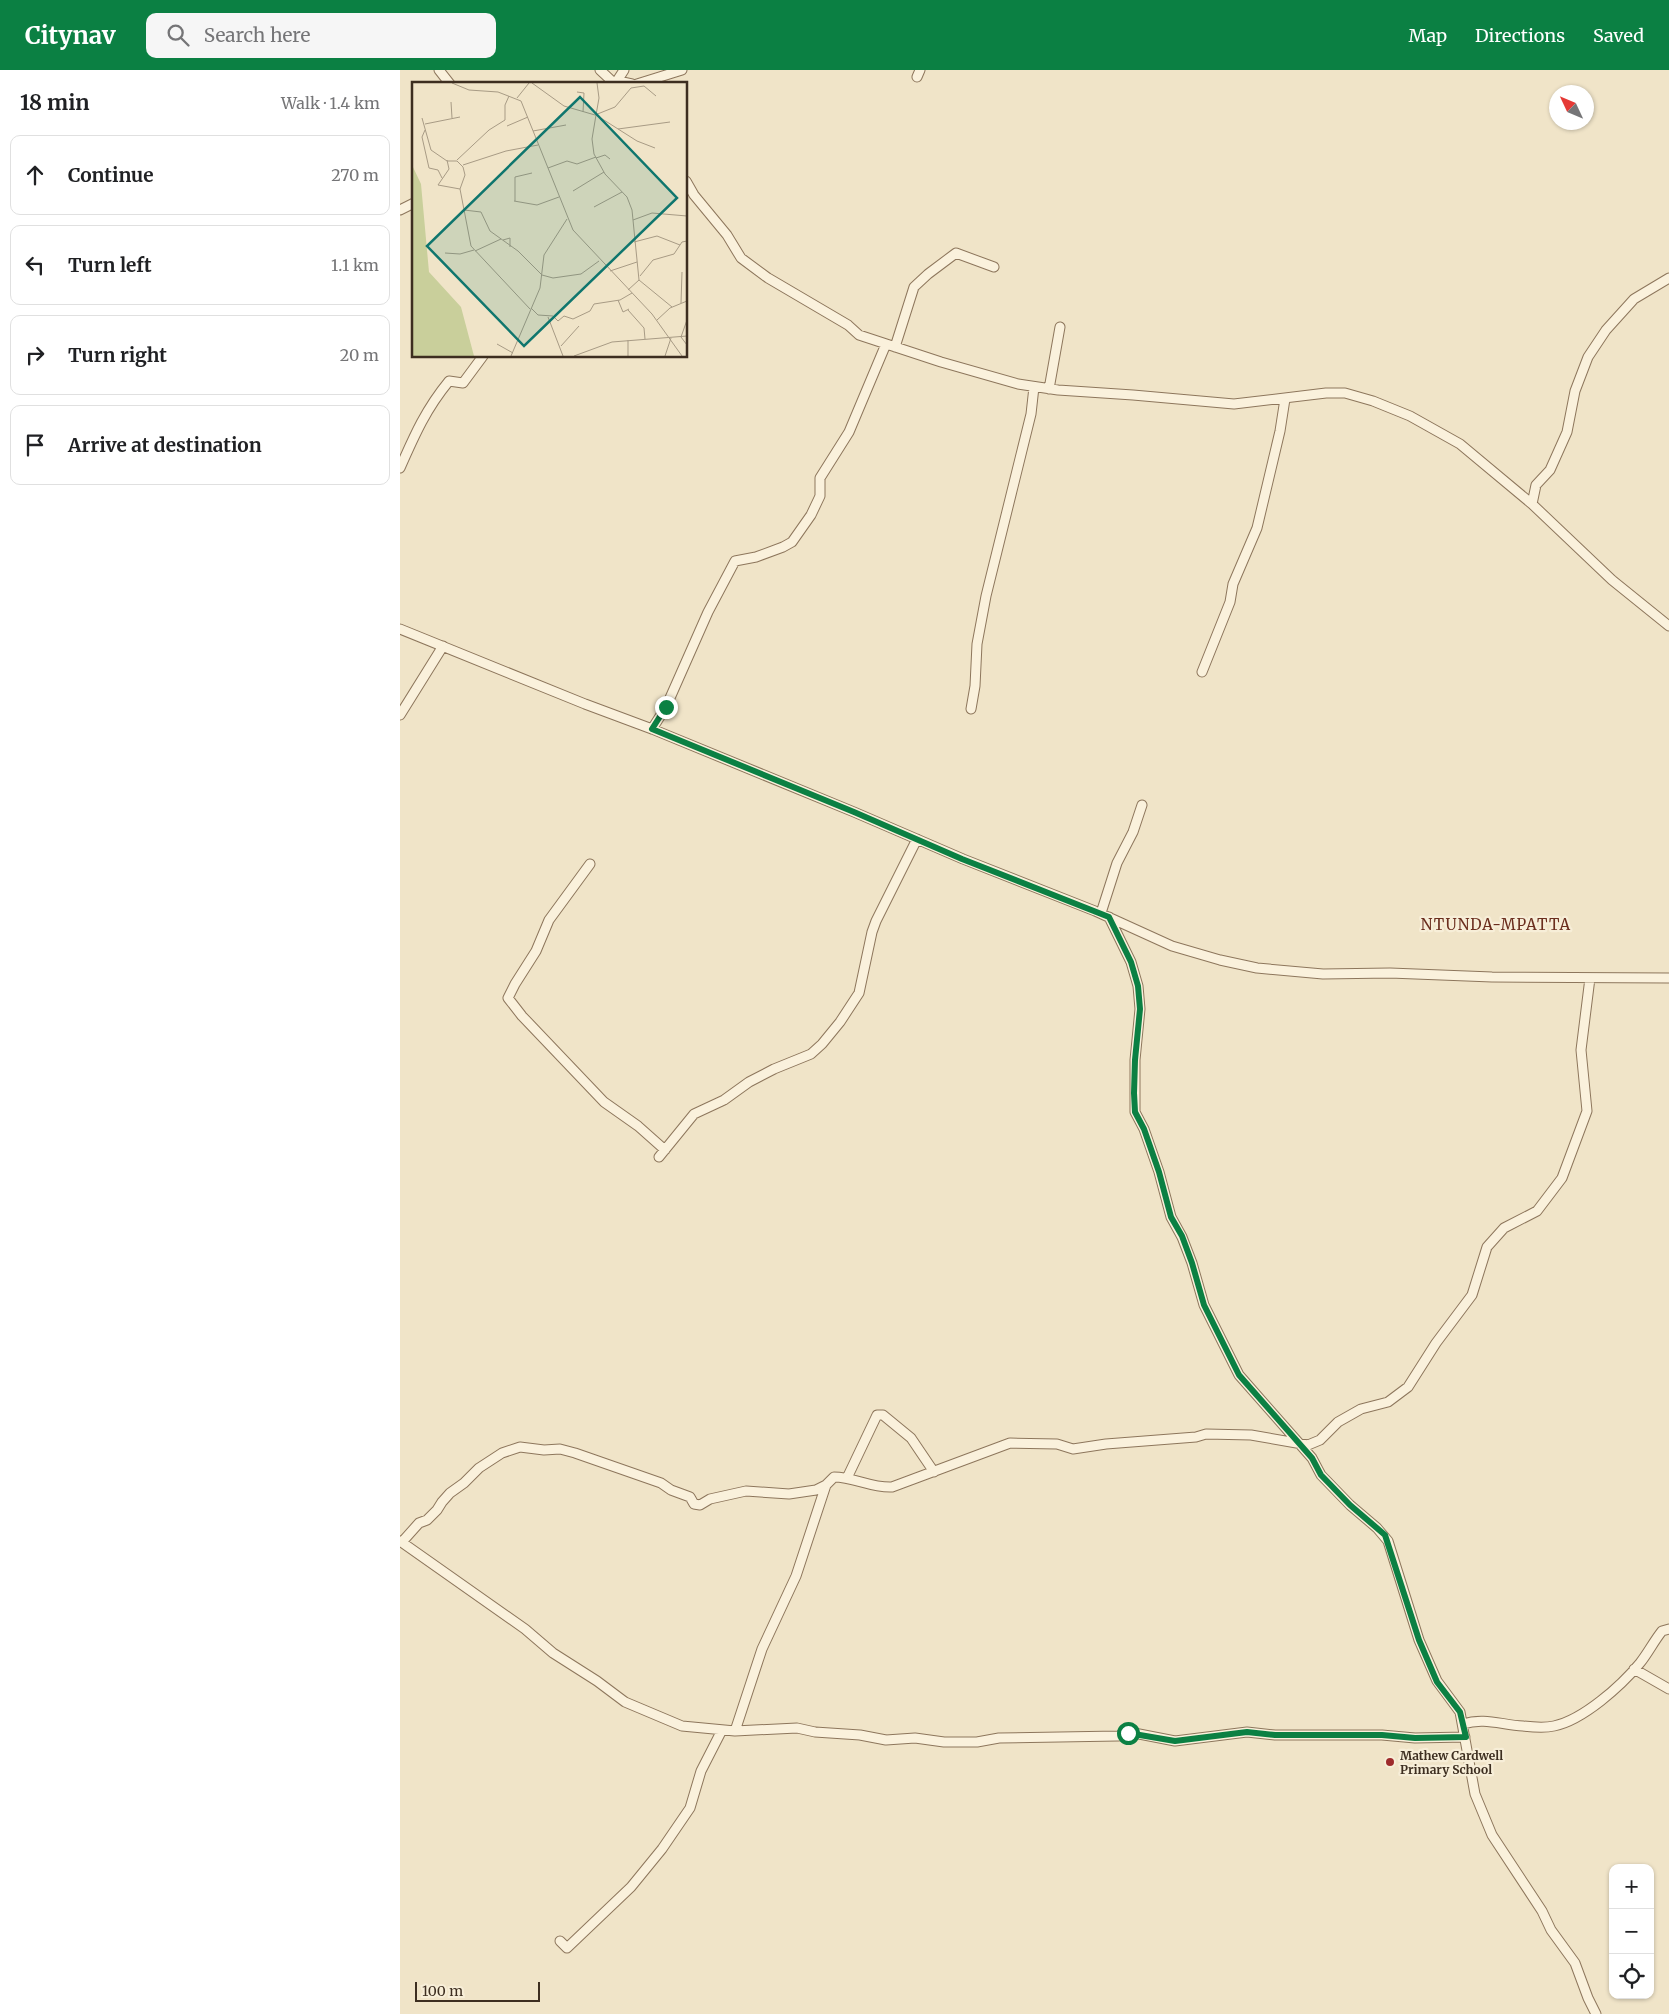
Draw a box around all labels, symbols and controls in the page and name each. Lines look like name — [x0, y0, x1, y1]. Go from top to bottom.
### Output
search box — [146, 13, 496, 58]
text: Citynav — [25, 20, 116, 51]
icon: search — [164, 21, 192, 49]
text: Search here — [204, 23, 310, 47]
text: Map — [1409, 24, 1447, 47]
text: Directions — [1475, 24, 1565, 47]
text: Saved — [1593, 24, 1644, 47]
inset map — [412, 82, 688, 358]
north arrow — [1549, 85, 1594, 130]
text: 18 min — [20, 89, 90, 116]
text: Walk · 1.4 km — [281, 93, 380, 113]
icon: ahead — [21, 161, 49, 189]
text: Continue — [68, 163, 154, 187]
text: 270 m — [331, 165, 379, 185]
icon: left — [21, 251, 49, 279]
text: Turn left — [68, 253, 152, 277]
text: 1.1 km — [331, 255, 379, 275]
icon: right — [21, 341, 49, 369]
text: Turn right — [68, 343, 167, 367]
text: 20 m — [340, 345, 379, 365]
icon: arrive — [21, 431, 49, 459]
text: Arrive at destination — [68, 433, 262, 457]
route end — [655, 696, 678, 719]
district label: NTUNDA-MPATTA — [1421, 915, 1571, 934]
route start — [1117, 1722, 1140, 1745]
place label: Mathew Cardwell Primary School — [1400, 1748, 1503, 1777]
marker: Mathew Cardwell Primary School — [1384, 1756, 1396, 1768]
map controls — [1609, 1864, 1654, 1999]
button: + — [1609, 1864, 1654, 1909]
button: − — [1609, 1909, 1654, 1954]
button: locate — [1609, 1954, 1654, 1999]
scale bar — [415, 1979, 540, 2002]
text: 100 m — [422, 1982, 463, 2000]

